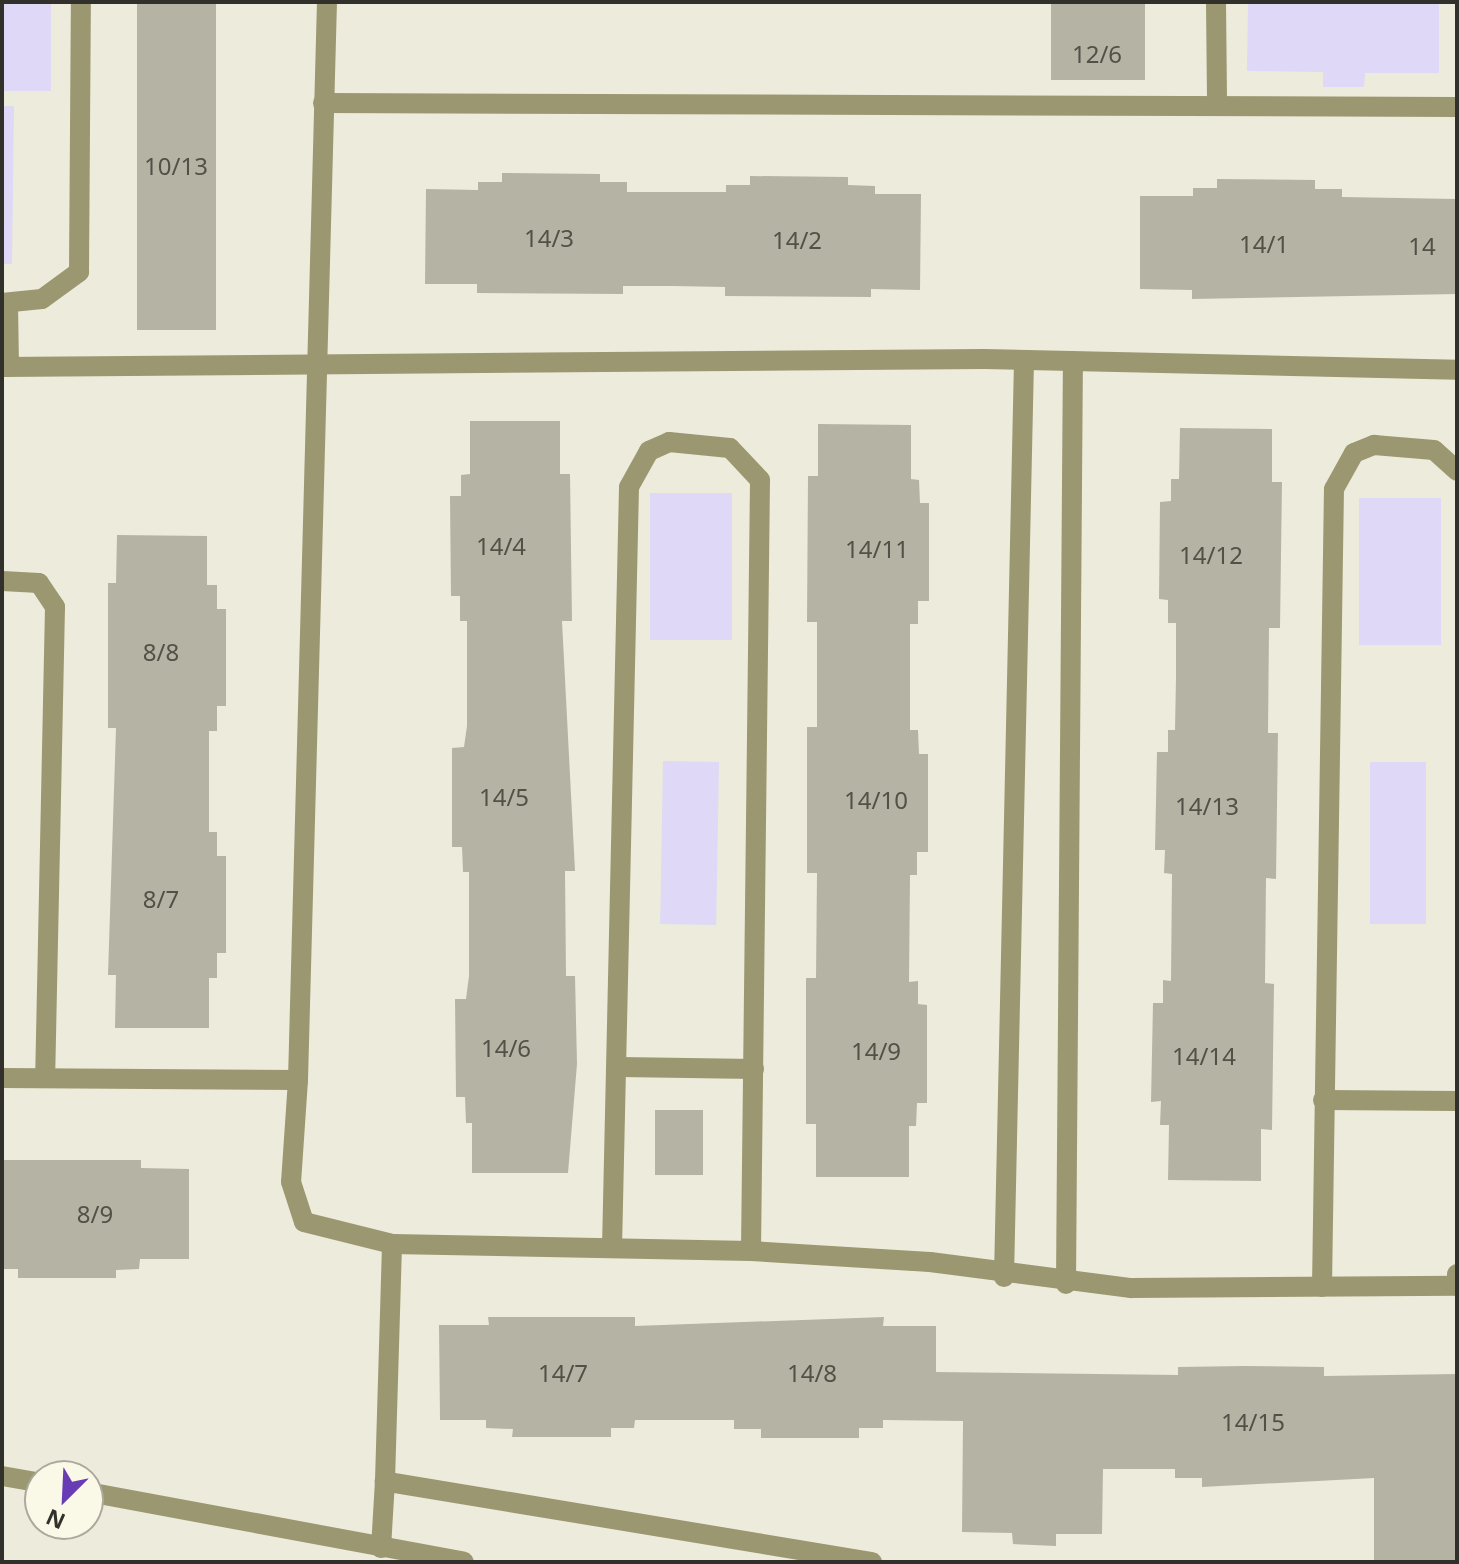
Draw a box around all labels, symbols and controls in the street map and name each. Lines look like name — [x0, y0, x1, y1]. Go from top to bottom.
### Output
house number: 12/6 — [1072, 40, 1122, 68]
house number: 10/13 — [144, 152, 208, 180]
house number: 14/3 — [524, 224, 574, 252]
house number: 14/2 — [772, 226, 822, 254]
house number: 14/1 — [1239, 230, 1289, 258]
house number: 14 — [1408, 232, 1436, 260]
house number: 14/4 — [476, 532, 526, 560]
house number: 14/11 — [845, 535, 909, 563]
house number: 14/12 — [1179, 541, 1243, 569]
house number: 8/8 — [143, 638, 179, 666]
house number: 14/5 — [479, 783, 529, 811]
house number: 14/10 — [844, 786, 908, 814]
house number: 14/13 — [1175, 792, 1239, 820]
house number: 8/7 — [143, 885, 179, 913]
house number: 14/6 — [481, 1034, 531, 1062]
house number: 14/9 — [851, 1037, 901, 1065]
house number: 14/14 — [1172, 1042, 1236, 1070]
house number: 8/9 — [77, 1200, 113, 1228]
house number: 14/7 — [538, 1359, 588, 1387]
house number: 14/8 — [787, 1359, 837, 1387]
house number: 14/15 — [1221, 1408, 1285, 1436]
north arrow — [24, 1460, 104, 1540]
text: N — [41, 1503, 69, 1537]

